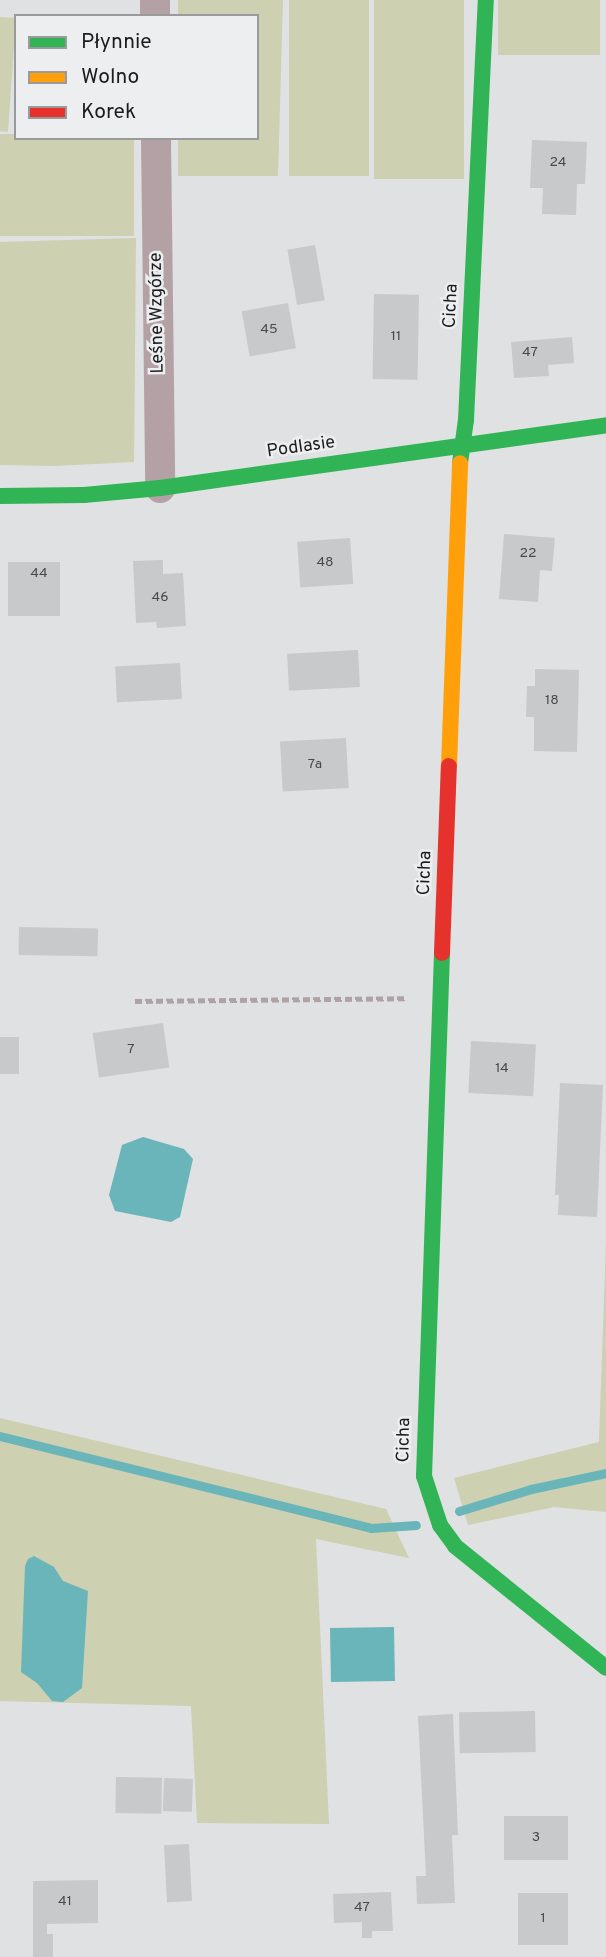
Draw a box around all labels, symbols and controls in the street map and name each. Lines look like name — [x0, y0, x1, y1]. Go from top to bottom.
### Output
legend — [14, 14, 259, 140]
text: Płynnie — [81, 29, 152, 56]
text: Wolno — [81, 64, 139, 91]
text: Korek — [81, 99, 136, 126]
house number: 24 — [549, 155, 567, 171]
street label: Leśne Wzgórze — [146, 252, 170, 374]
street label: Cicha — [440, 283, 464, 329]
house number: 45 — [260, 322, 278, 338]
house number: 11 — [391, 329, 401, 345]
house number: 47 — [522, 345, 538, 361]
street label: Podlasie — [265, 433, 337, 463]
house number: 22 — [519, 546, 537, 562]
house number: 48 — [316, 555, 334, 571]
house number: 44 — [30, 566, 48, 582]
house number: 46 — [151, 590, 169, 606]
house number: 18 — [545, 693, 559, 709]
house number: 7a — [308, 757, 322, 773]
street label: Cicha — [414, 850, 438, 896]
house number: 7 — [127, 1042, 135, 1058]
house number: 14 — [495, 1061, 509, 1077]
street label: Cicha — [394, 1417, 416, 1463]
house number: 3 — [532, 1830, 540, 1846]
house number: 41 — [58, 1894, 72, 1910]
house number: 47 — [354, 1900, 370, 1916]
house number: 1 — [540, 1911, 546, 1927]

